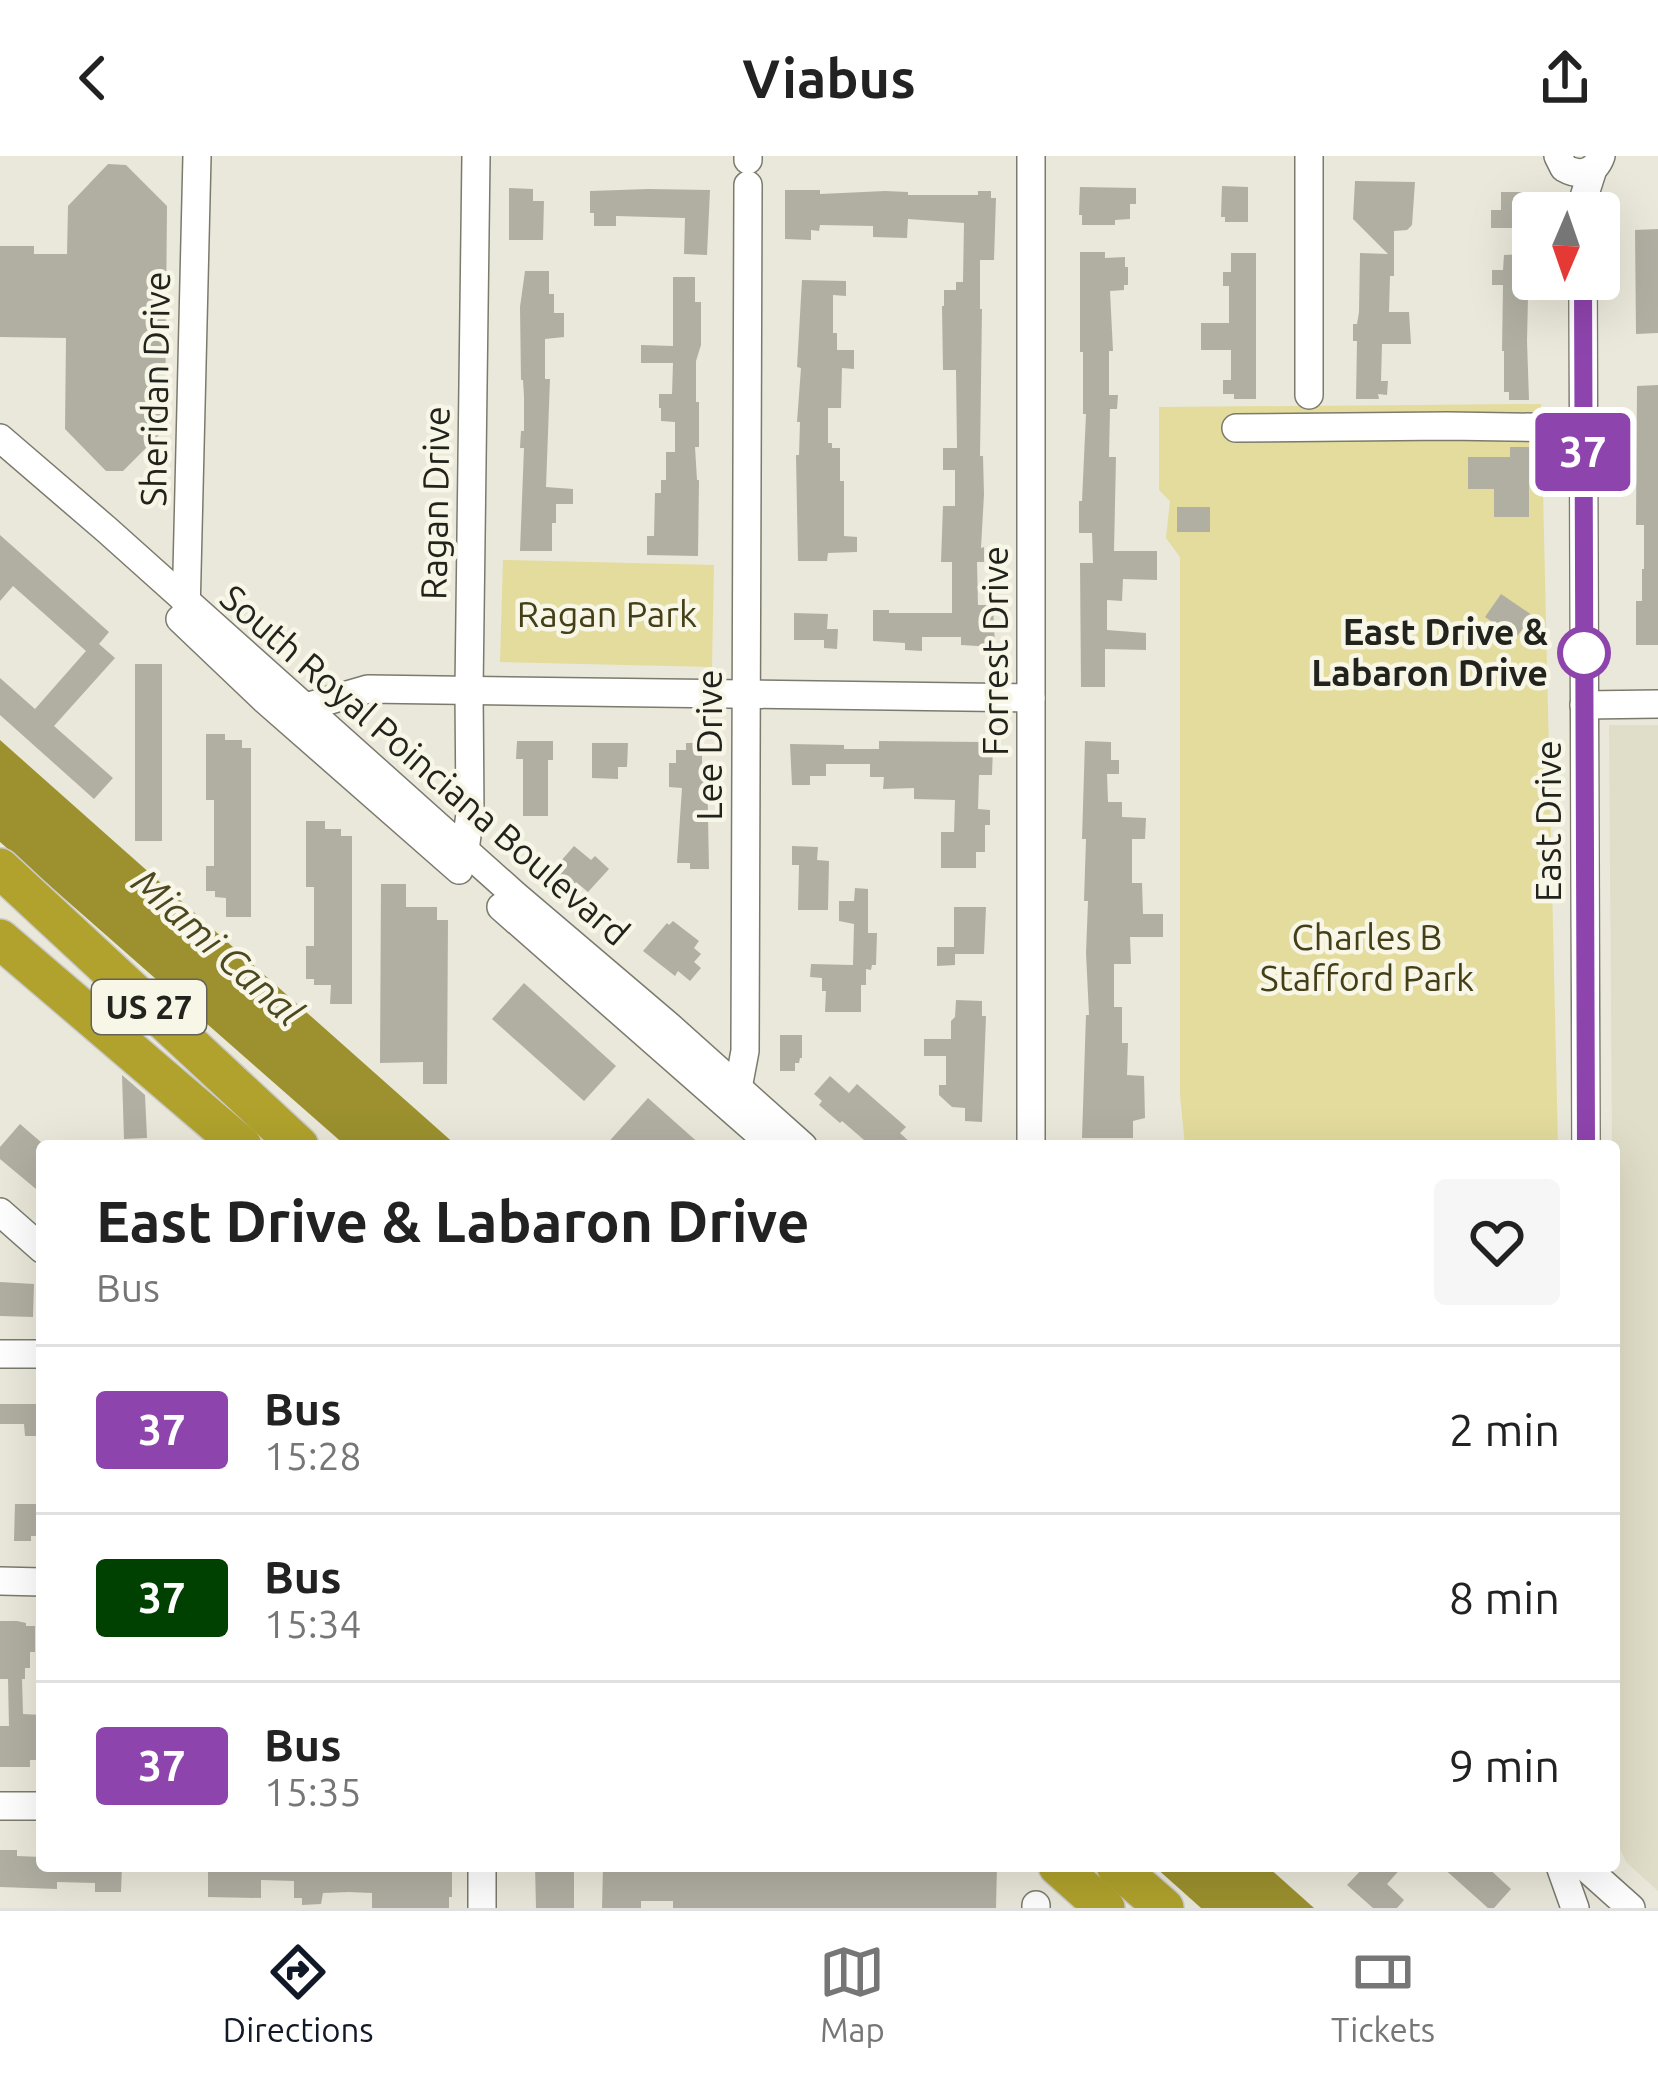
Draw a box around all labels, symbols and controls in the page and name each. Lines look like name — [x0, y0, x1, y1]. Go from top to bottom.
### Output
icon: back — [60, 45, 126, 111]
icon: share — [1532, 45, 1598, 111]
text: Viabus — [742, 48, 916, 108]
north arrow — [1512, 192, 1620, 300]
map controls — [1512, 192, 1620, 300]
street label: Sheridan Drive — [132, 271, 177, 507]
street label: Ragan Drive — [412, 406, 457, 600]
line badge: 37 — [1529, 413, 1637, 491]
text: 37 — [1559, 428, 1607, 475]
street label: Forrest Drive — [974, 546, 1015, 756]
street label: South Royal Poinciana Boulevard — [213, 576, 638, 953]
park label: Ragan Park — [517, 593, 697, 634]
place label: East Drive & Labaron Drive — [1311, 611, 1548, 693]
marker: East Drive & Labaron Drive — [1559, 628, 1609, 678]
street label: Lee Drive — [688, 669, 729, 821]
street label: East Drive — [1527, 740, 1568, 902]
water label: Miami Canal — [125, 859, 312, 1034]
park label: Charles B Stafford Park — [1260, 916, 1474, 998]
road number: US 27 — [92, 980, 206, 1034]
button: heart — [1434, 1179, 1560, 1305]
text: East Drive & Labaron Drive — [96, 1189, 809, 1253]
text: Bus — [96, 1266, 160, 1309]
text: Bus — [264, 1383, 341, 1434]
text: 2 min — [1449, 1404, 1560, 1455]
text: 37 — [138, 1406, 186, 1453]
text: 15:28 — [264, 1434, 362, 1477]
text: Bus — [264, 1551, 341, 1602]
text: 8 min — [1449, 1572, 1560, 1623]
text: 37 — [138, 1574, 186, 1621]
text: 15:34 — [264, 1602, 362, 1645]
text: Bus — [264, 1719, 341, 1770]
text: 9 min — [1449, 1740, 1560, 1791]
text: 37 — [138, 1742, 186, 1789]
text: 15:35 — [264, 1770, 362, 1813]
tab: Directions — [223, 1939, 374, 2048]
tab: Map — [819, 1939, 885, 2048]
tab: Tickets — [1331, 1939, 1435, 2048]

